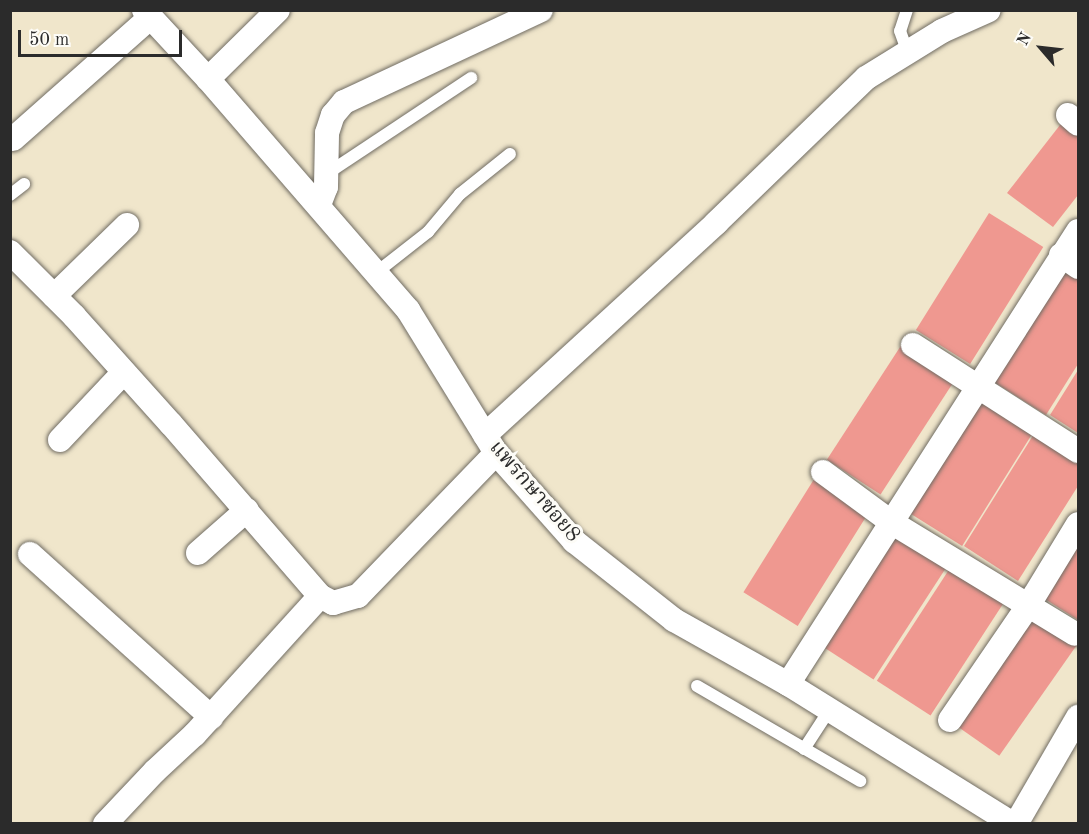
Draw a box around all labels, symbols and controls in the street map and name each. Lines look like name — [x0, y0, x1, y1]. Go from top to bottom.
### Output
scale bar — [21, 18, 184, 56]
north arrow — [1011, 18, 1071, 78]
text: N — [1015, 30, 1035, 49]
text: 50 m — [29, 31, 69, 49]
street label: แพรกษาซอย8 — [483, 436, 585, 548]

